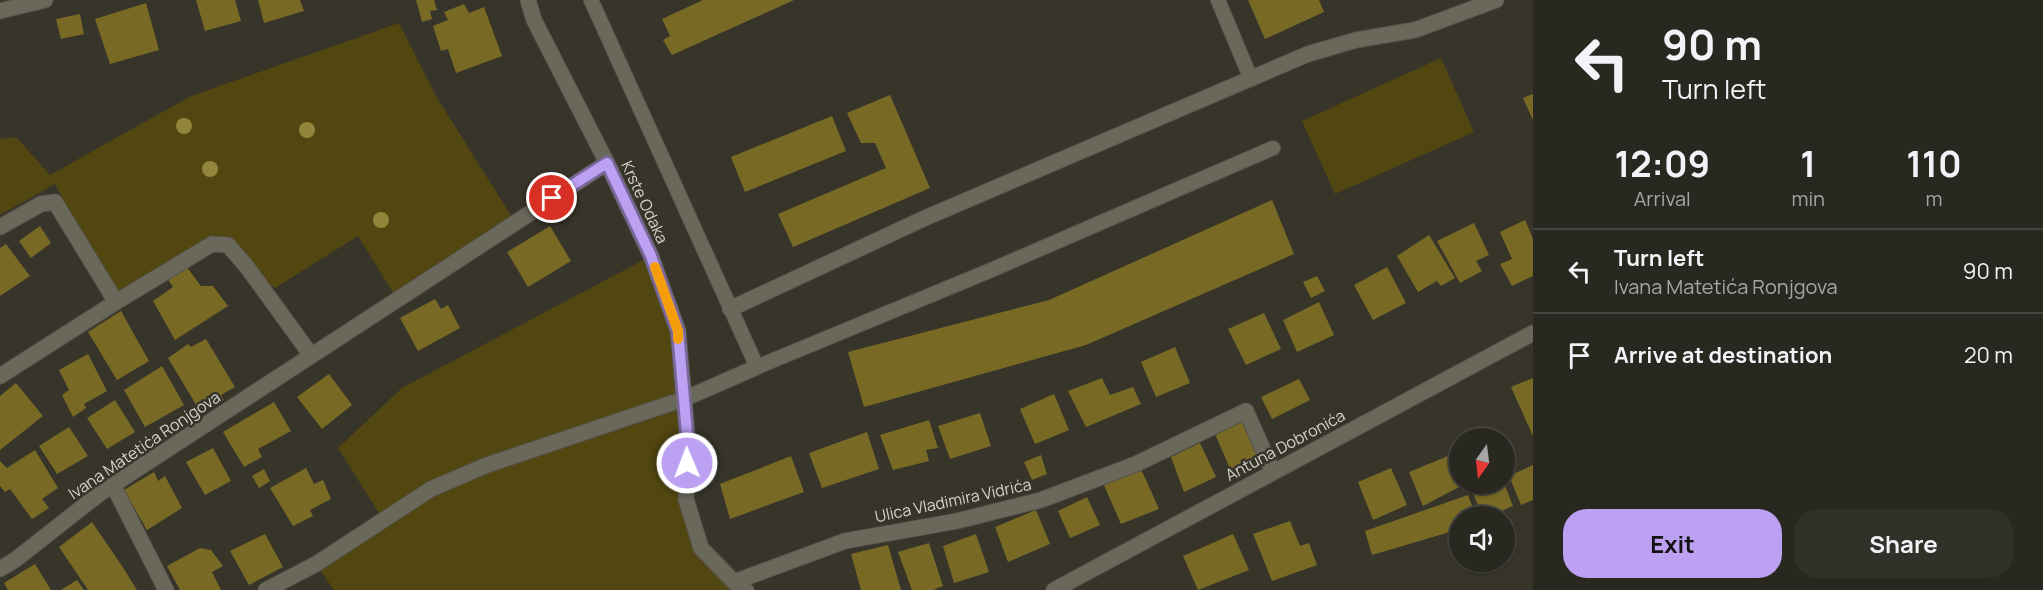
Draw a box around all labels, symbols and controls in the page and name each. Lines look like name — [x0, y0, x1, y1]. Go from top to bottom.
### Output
text: 90 m — [1662, 15, 1762, 73]
icon: left — [1563, 24, 1641, 102]
text: Turn left — [1662, 70, 1766, 107]
text: 12:09 — [1614, 139, 1710, 188]
text: 1 — [1800, 139, 1816, 188]
text: 110 — [1906, 139, 1962, 188]
street label: Krste Odaka — [616, 157, 674, 247]
pin — [526, 172, 577, 223]
icon: arrive — [535, 181, 568, 214]
text: Arrival — [1634, 185, 1691, 212]
text: min — [1791, 185, 1825, 212]
text: m — [1925, 185, 1942, 212]
text: Turn left — [1614, 243, 1704, 273]
icon: left — [1563, 255, 1596, 288]
text: 90 m — [1963, 256, 2013, 286]
text: Ivana Matetića Ronjgova — [1614, 273, 1838, 300]
icon: arrive — [1563, 339, 1596, 372]
text: Arrive at destination — [1614, 340, 1832, 370]
text: 20 m — [1964, 340, 2013, 370]
street label: Ivana Matetića Ronjgova — [64, 386, 224, 504]
street label: Antuna Dobronića — [1221, 404, 1349, 486]
north arrow — [1449, 428, 1515, 494]
map controls — [1449, 428, 1515, 572]
position arrow — [655, 431, 719, 495]
street label: Ulica Vladimira Vidrića — [873, 473, 1033, 527]
button: sound — [1449, 506, 1515, 572]
button: Exit — [1563, 509, 1782, 578]
button: Share — [1794, 509, 2013, 578]

